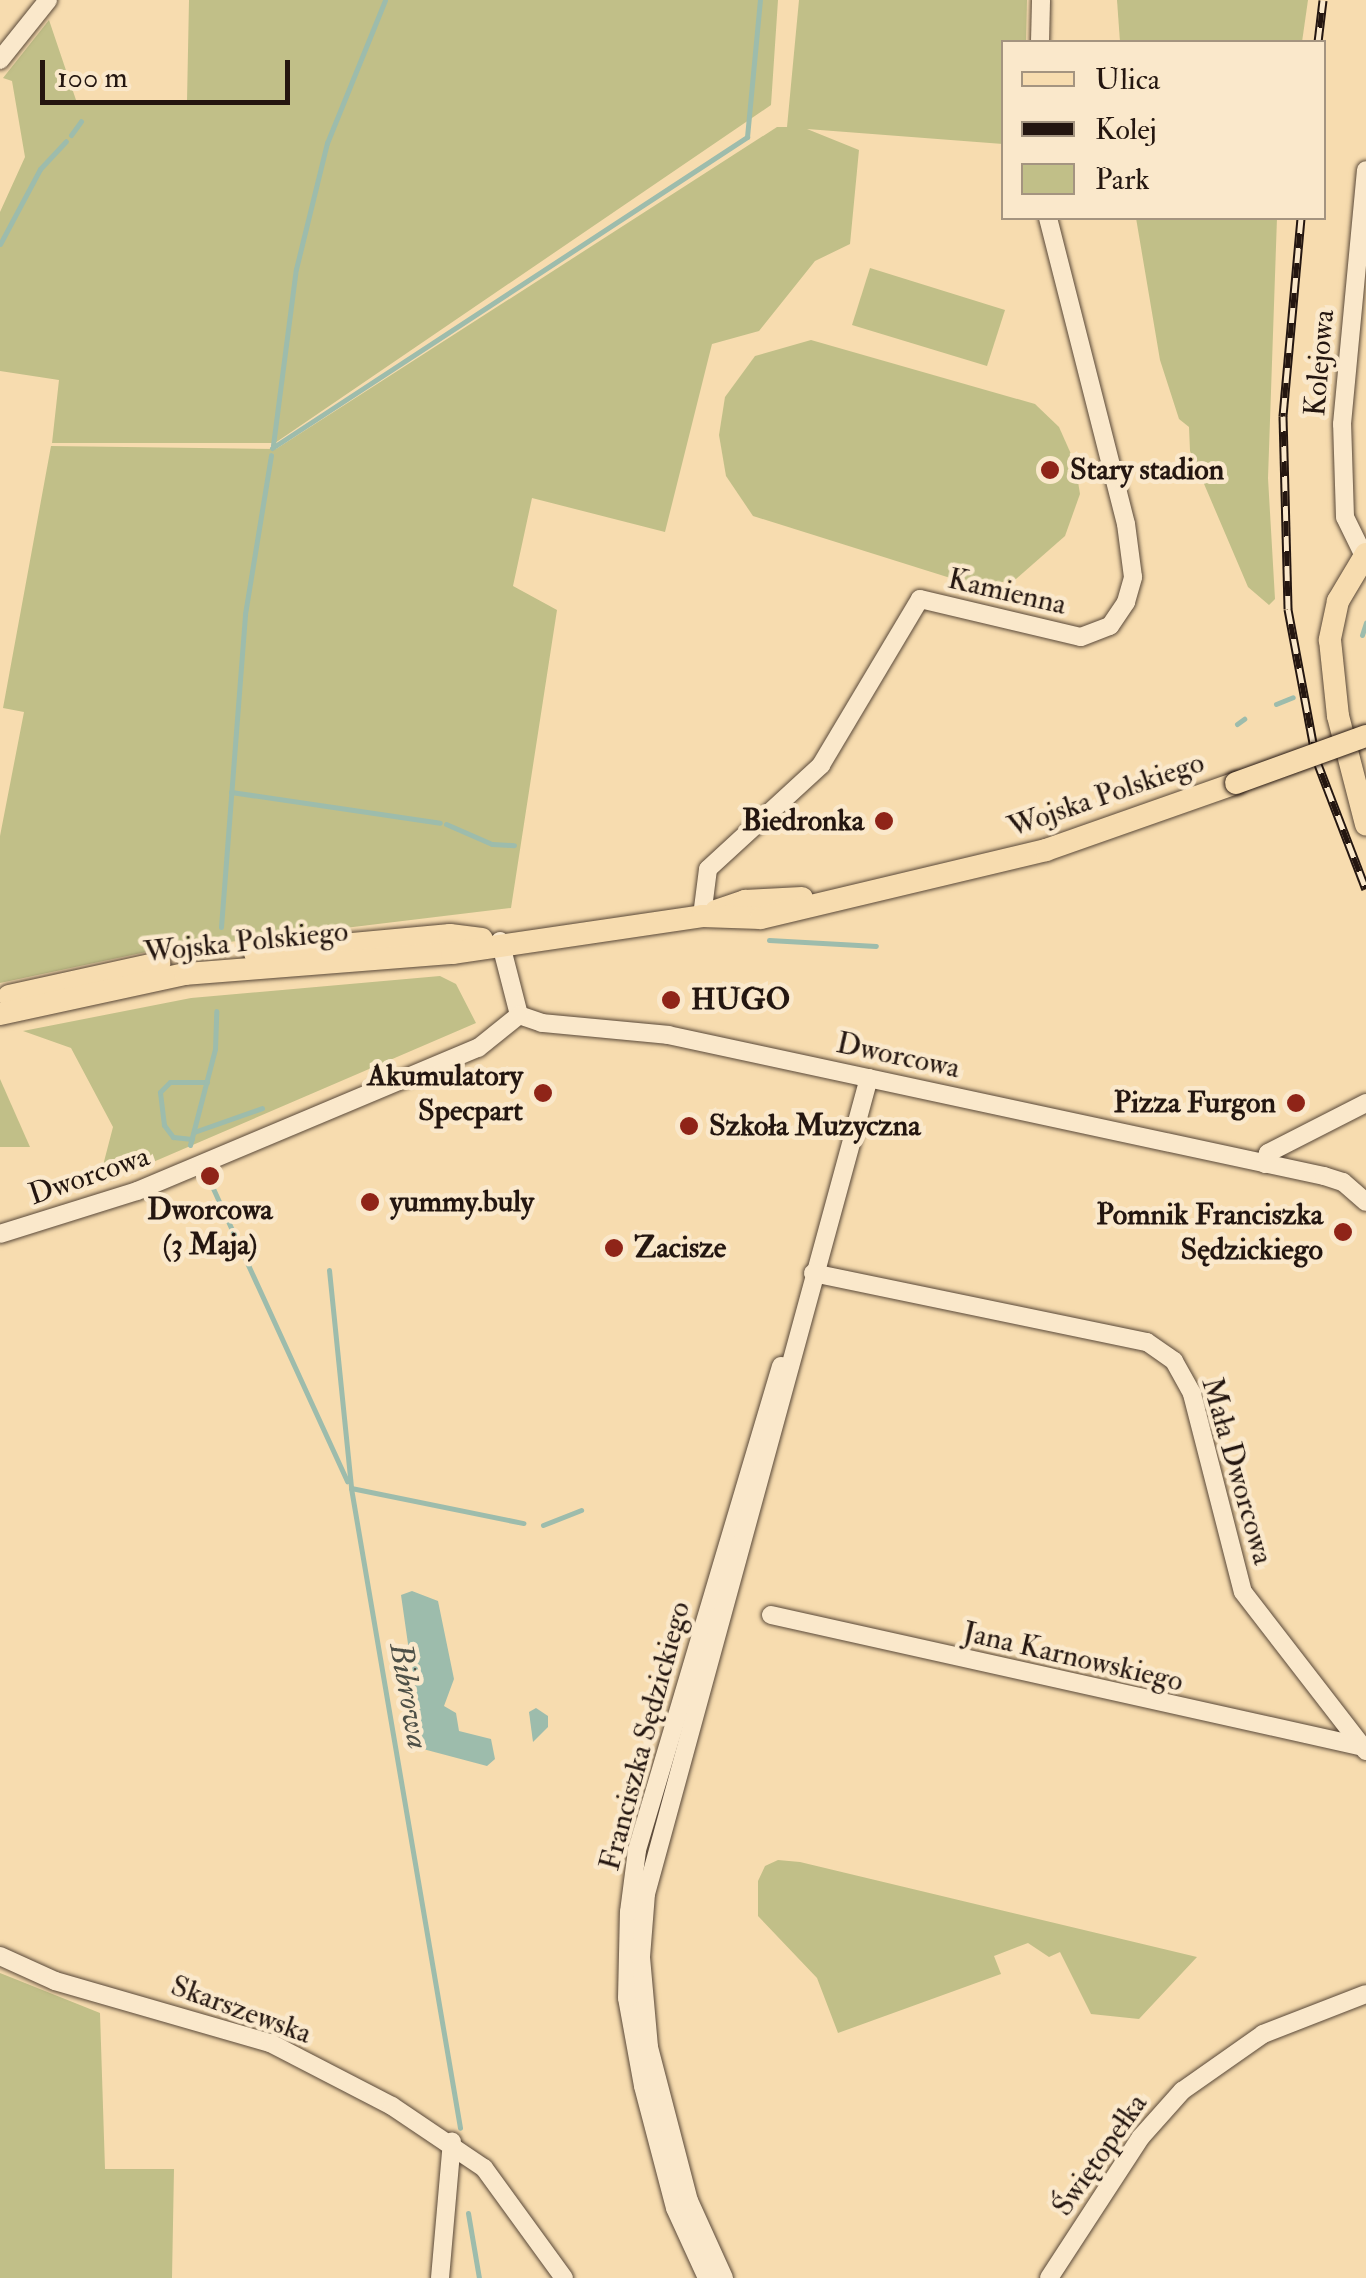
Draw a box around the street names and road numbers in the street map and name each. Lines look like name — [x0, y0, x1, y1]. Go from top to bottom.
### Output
street label: Kolejowa — [1297, 308, 1343, 418]
street label: Kamienna — [944, 561, 1070, 623]
street label: Wojska Polskiego — [1003, 745, 1209, 845]
street label: Wojska Polskiego — [142, 913, 350, 971]
street label: Dworcowa — [833, 1025, 963, 1087]
street label: Dworcowa — [24, 1139, 154, 1213]
street label: Mała Dworcowa — [1193, 1373, 1281, 1569]
street label: Franciszka Sędzickiego — [592, 1598, 698, 1874]
street label: Jana Karnowskiego — [959, 1614, 1187, 1700]
street label: Skarszewska — [166, 1968, 316, 2052]
street label: Świętopełka — [1045, 2087, 1155, 2223]

